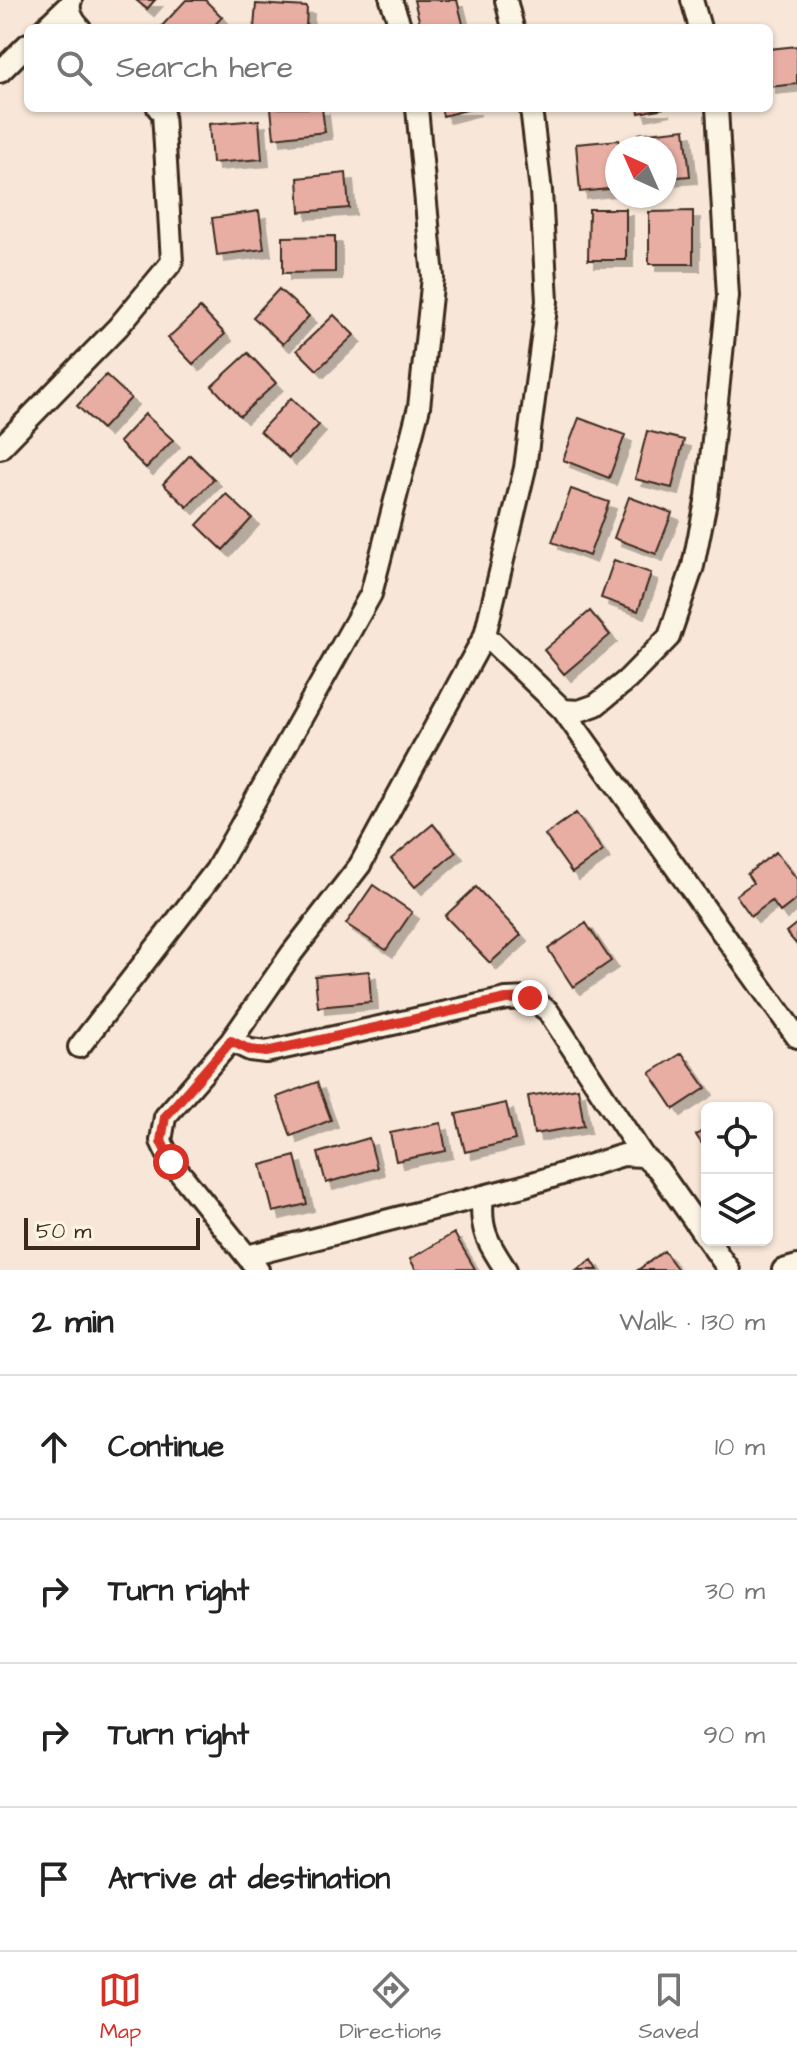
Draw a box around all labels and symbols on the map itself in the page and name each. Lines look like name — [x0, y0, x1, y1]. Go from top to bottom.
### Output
north arrow — [605, 136, 677, 208]
route end — [512, 980, 548, 1016]
route start — [153, 1144, 189, 1180]
scale bar — [24, 1214, 200, 1250]

